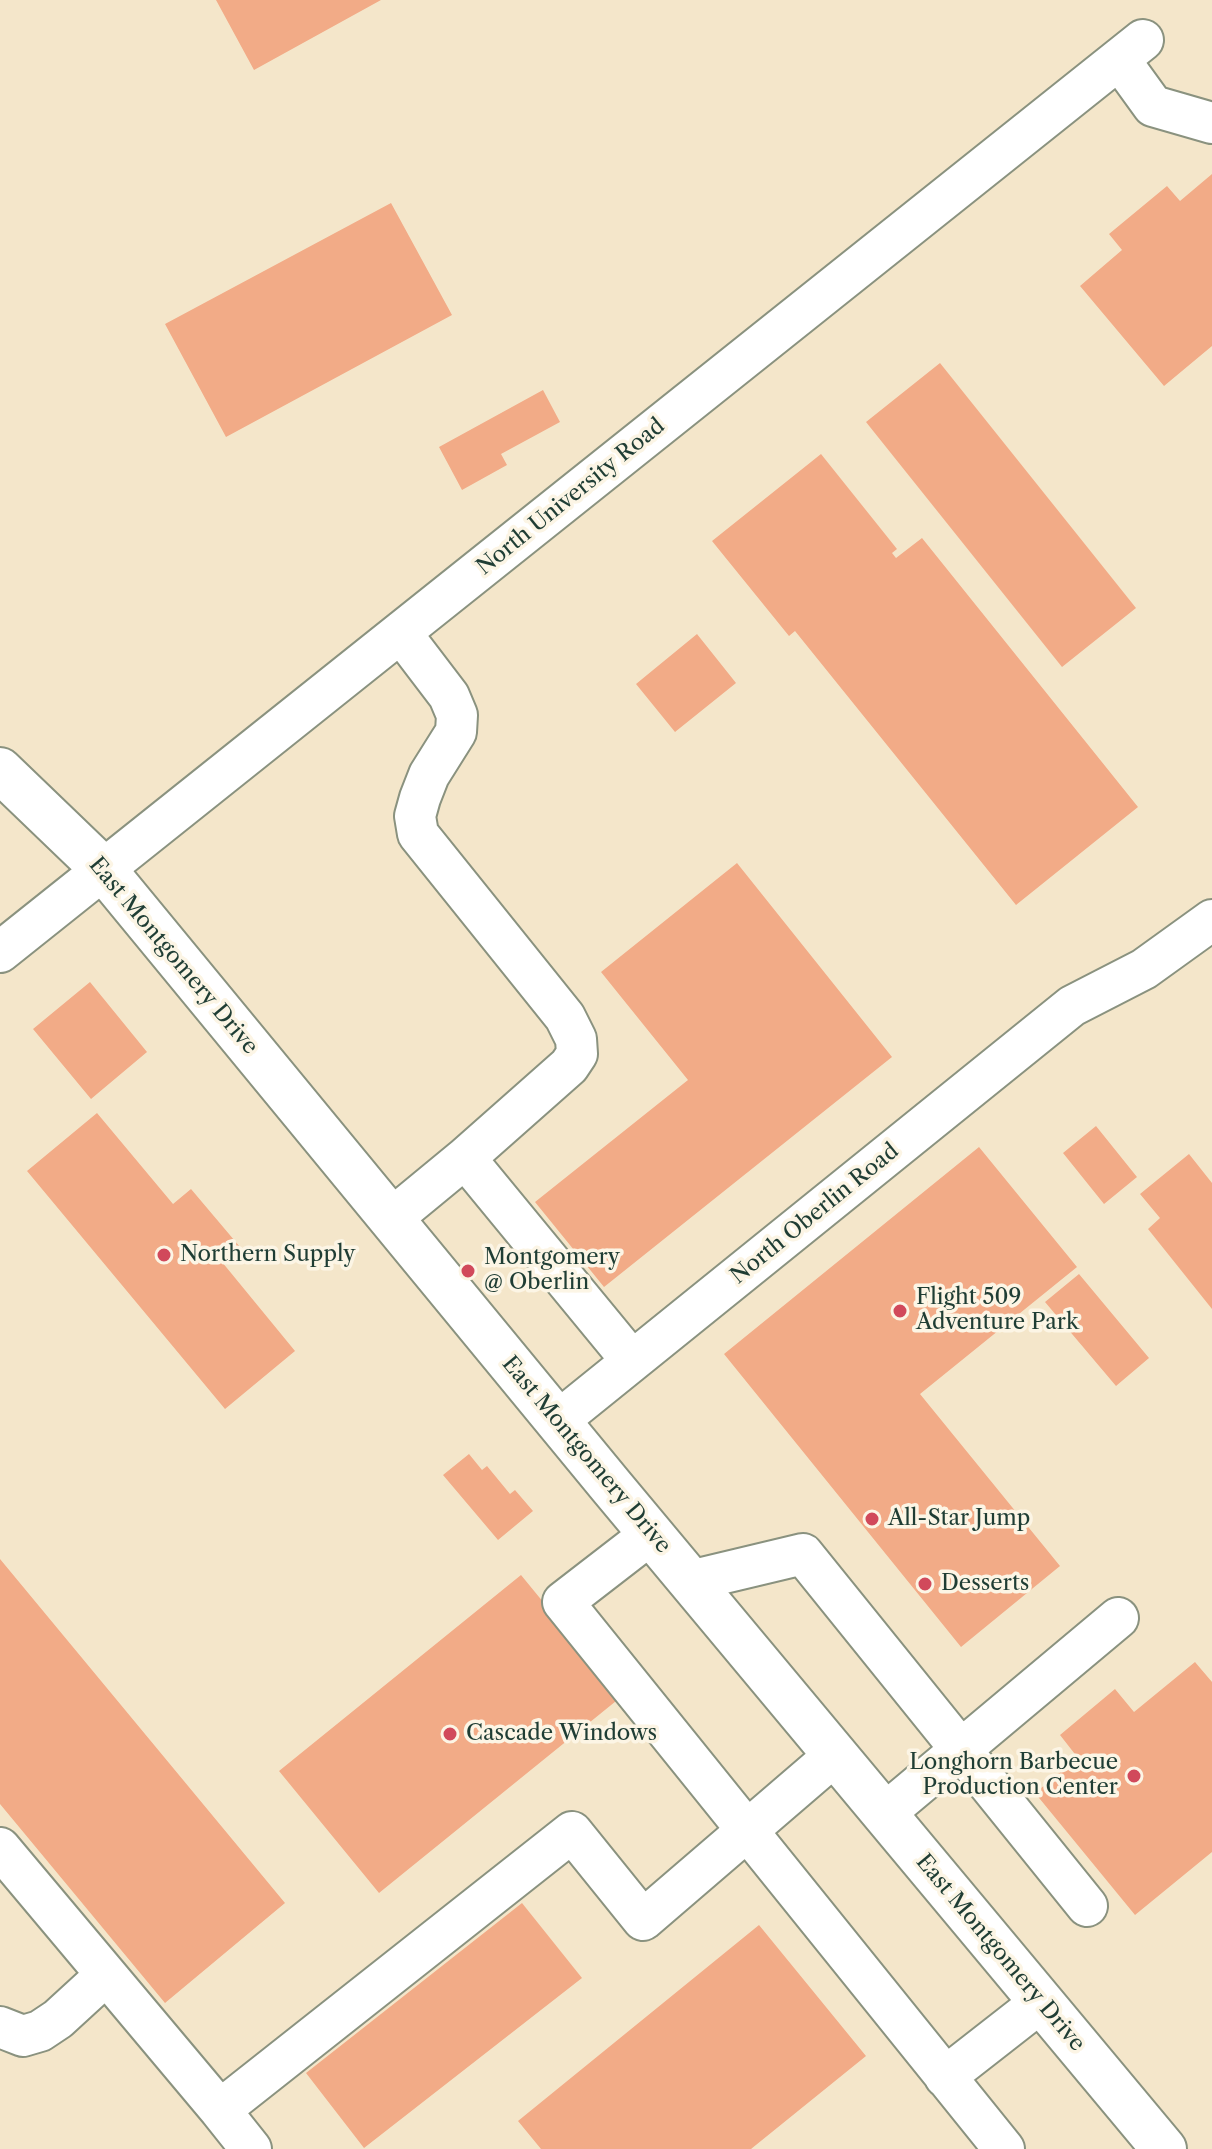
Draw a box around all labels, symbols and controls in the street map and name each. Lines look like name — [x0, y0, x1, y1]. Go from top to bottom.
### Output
street label: North University Road — [472, 413, 670, 581]
street label: East Montgomery Drive — [83, 852, 263, 1060]
street label: North Oberlin Road — [726, 1138, 904, 1290]
place label: Northern Supply — [180, 1242, 356, 1268]
place label: Montgomery @ Oberlin — [484, 1245, 620, 1296]
marker: Northern Supply — [155, 1246, 173, 1264]
marker: Montgomery @ Oberlin — [459, 1262, 477, 1280]
place label: Flight 509 Adventure Park — [916, 1285, 1079, 1336]
marker: Flight 509 Adventure Park — [891, 1302, 909, 1320]
street label: East Montgomery Drive — [496, 1351, 676, 1559]
place label: All-Star Jump — [888, 1506, 1030, 1532]
marker: All-Star Jump — [863, 1510, 881, 1528]
place label: Desserts — [941, 1571, 1029, 1597]
marker: Desserts — [916, 1575, 934, 1593]
place label: Cascade Windows — [466, 1721, 657, 1747]
marker: Cascade Windows — [441, 1725, 459, 1743]
place label: Longhorn Barbecue Production Center — [909, 1750, 1118, 1802]
marker: Longhorn Barbecue Production Center — [1125, 1767, 1143, 1785]
street label: East Montgomery Drive — [910, 1849, 1090, 2057]

